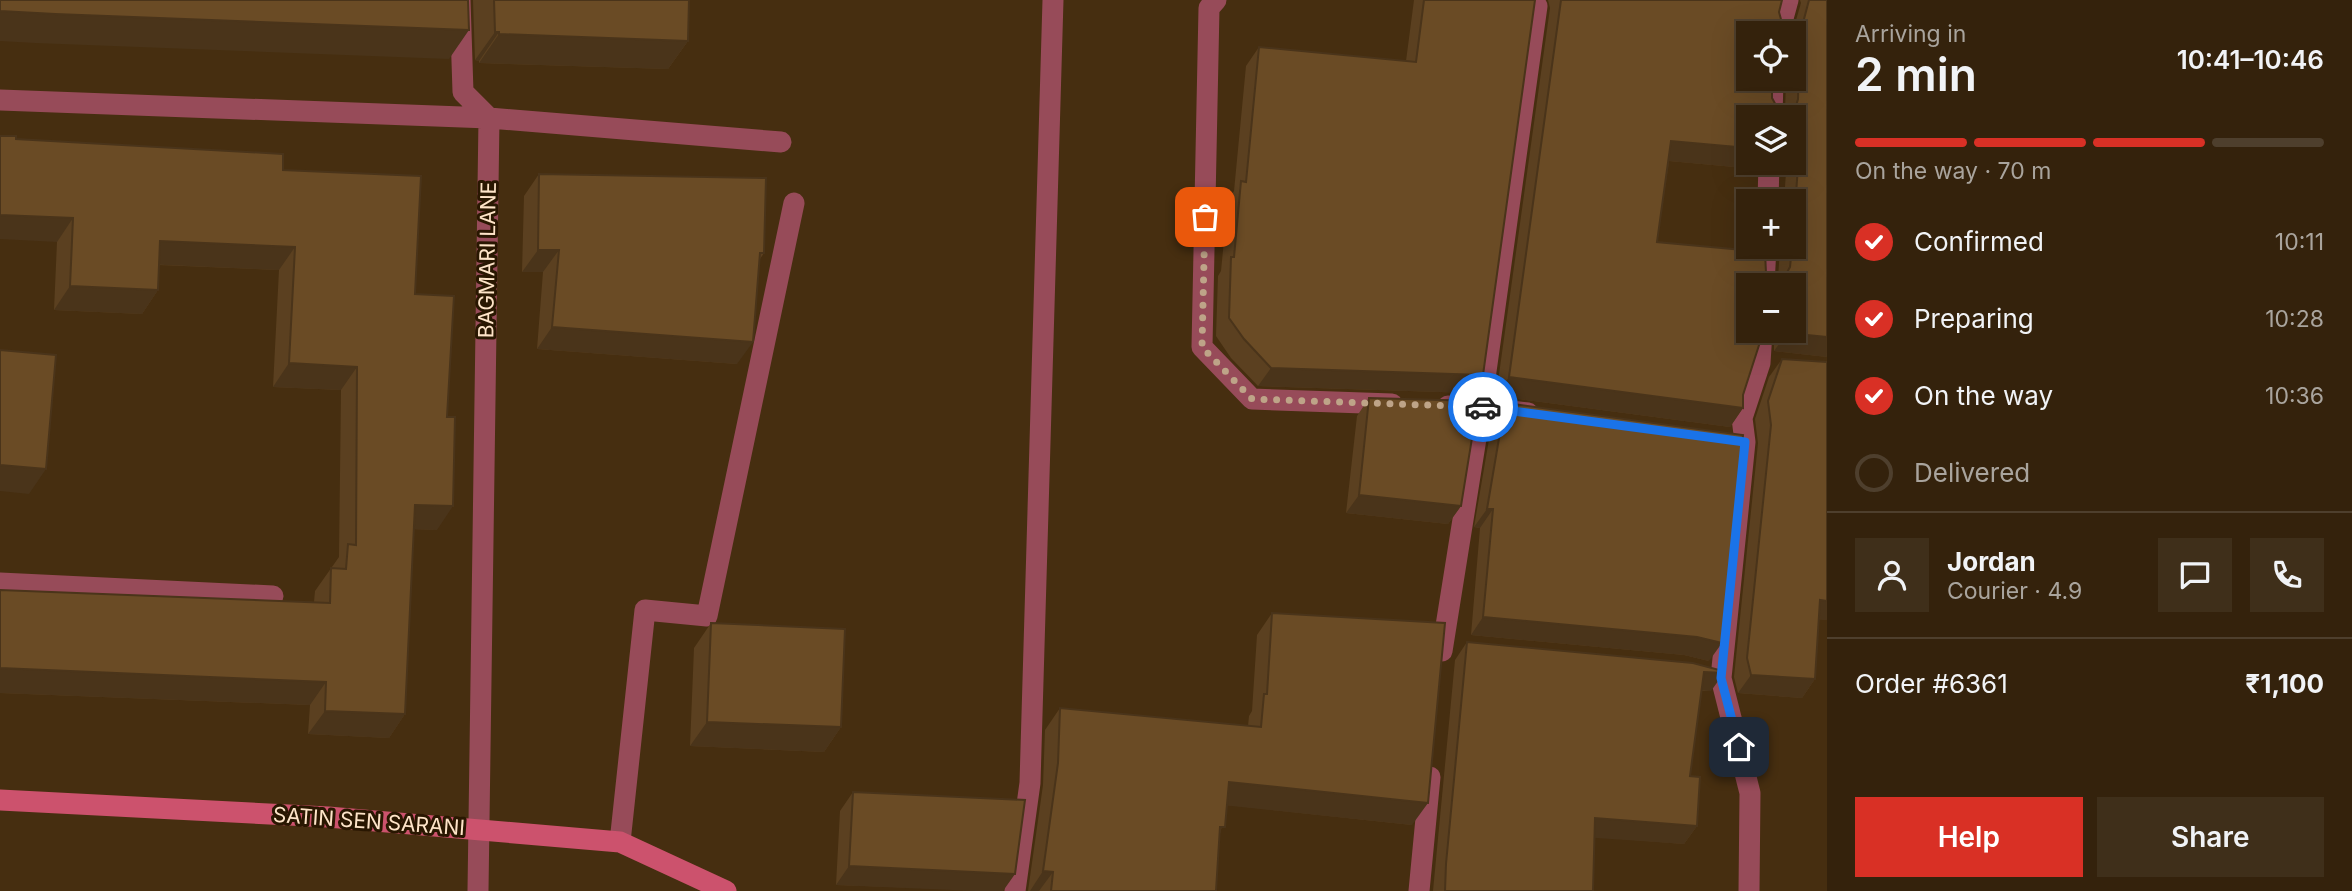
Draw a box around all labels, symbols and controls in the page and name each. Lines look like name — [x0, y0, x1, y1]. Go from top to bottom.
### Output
text: Arriving in — [1855, 20, 1966, 48]
map controls — [1736, 21, 1806, 343]
button: locate — [1736, 21, 1806, 91]
text: 10:41–10:46 — [2177, 44, 2324, 75]
text: 2 min — [1855, 46, 1977, 102]
button: layers — [1736, 105, 1806, 175]
text: On the way · 70 m — [1855, 157, 2051, 185]
street label: BAGMARI LANE — [473, 182, 501, 338]
pin — [1175, 187, 1235, 247]
button: + — [1736, 189, 1806, 259]
icon: bag — [1186, 198, 1224, 236]
icon: check — [1855, 223, 1893, 261]
text: Confirmed — [1914, 226, 2044, 257]
text: 10:11 — [2275, 228, 2324, 256]
button: − — [1736, 273, 1806, 343]
icon: check — [1855, 300, 1893, 338]
text: Preparing — [1914, 303, 2034, 334]
text: 10:28 — [2265, 305, 2324, 333]
courier — [1448, 372, 1518, 442]
icon: check — [1855, 377, 1893, 415]
text: On the way — [1914, 380, 2053, 411]
text: 10:36 — [2265, 382, 2324, 410]
icon: car — [1464, 388, 1502, 426]
text: Delivered — [1914, 457, 2030, 488]
button: person — [1855, 538, 1929, 612]
button: chat — [2158, 538, 2232, 612]
button: phone — [2250, 538, 2324, 612]
text: Jordan — [1947, 546, 2036, 577]
text: Courier · 4.9 — [1947, 577, 2082, 605]
text: Order #6361 — [1855, 668, 2008, 699]
text: ₹1,100 — [2245, 668, 2324, 699]
pin — [1709, 717, 1769, 777]
icon: home — [1720, 728, 1758, 766]
button: Help — [1855, 797, 2083, 877]
button: Share — [2097, 797, 2324, 877]
street label: SATIN SEN SARANI — [272, 802, 466, 840]

